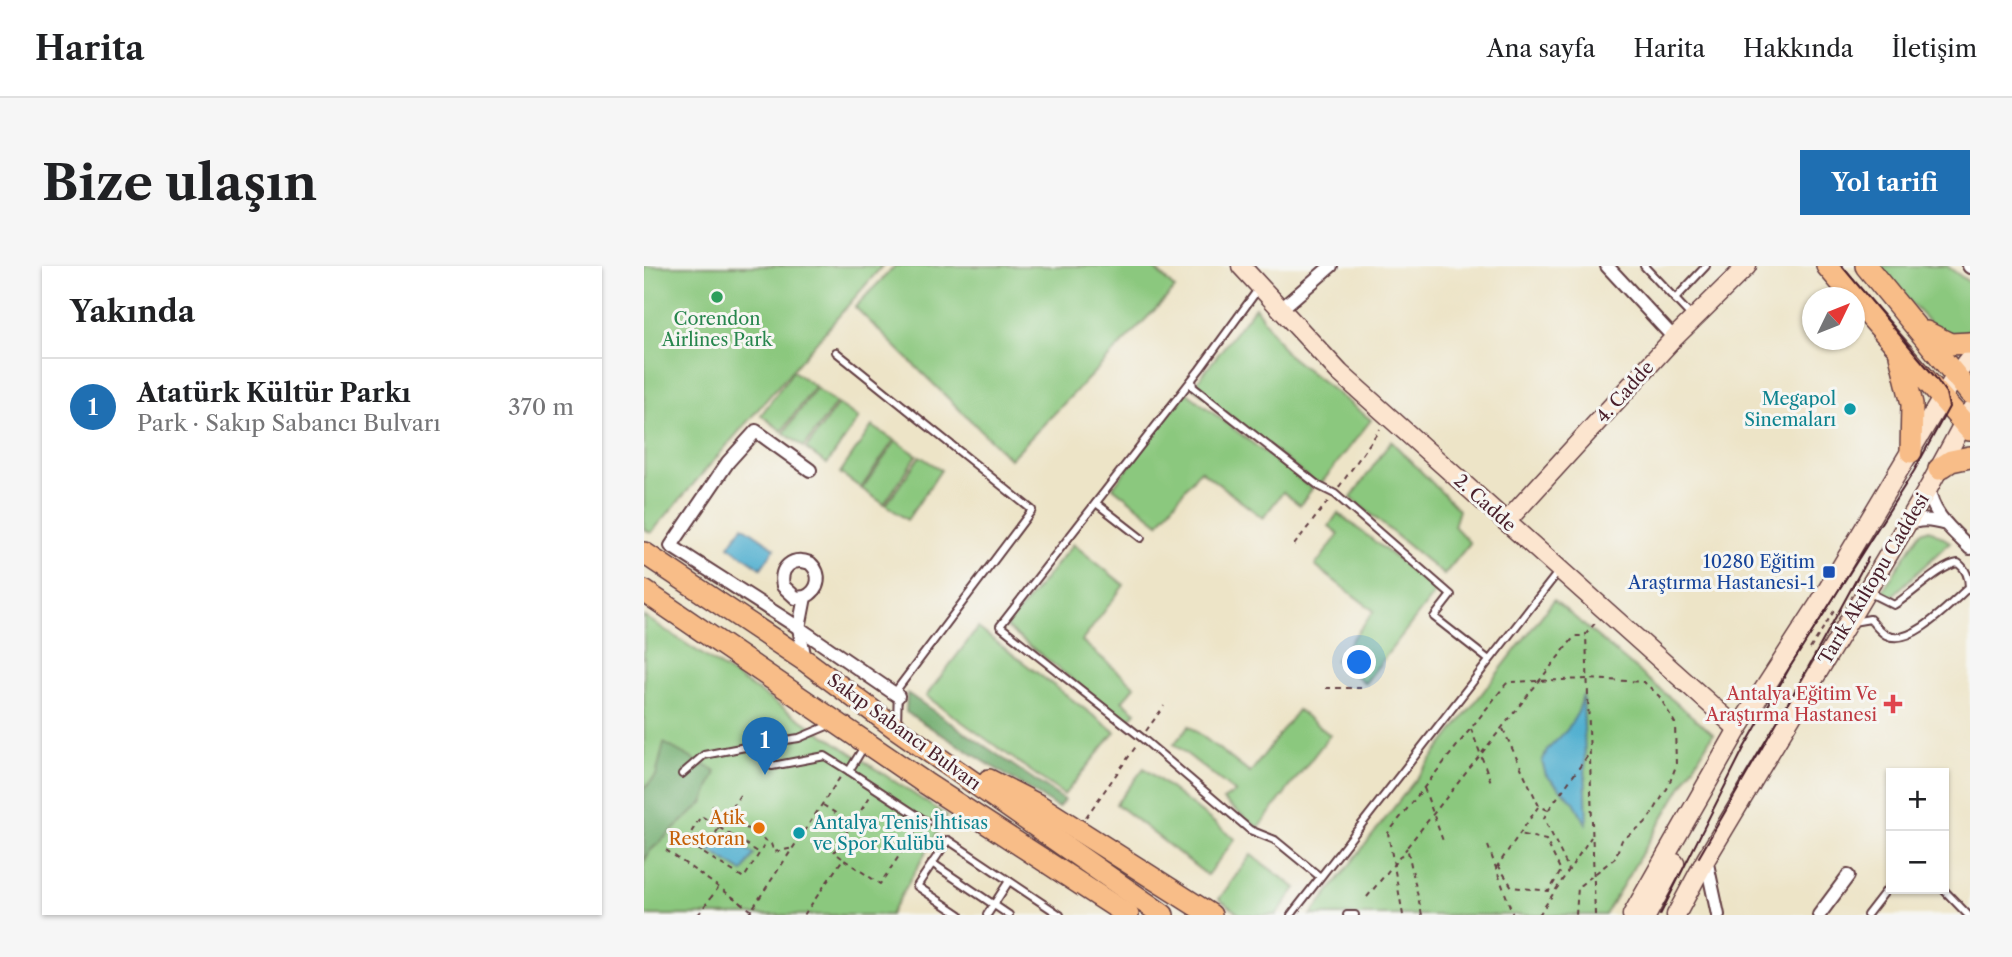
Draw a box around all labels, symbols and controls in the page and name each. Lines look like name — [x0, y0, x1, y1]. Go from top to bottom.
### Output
text: Harita — [35, 28, 144, 69]
text: Ana sayfa — [1487, 34, 1596, 63]
text: Harita — [1634, 34, 1705, 63]
text: Hakkında — [1743, 34, 1853, 63]
text: İletişim — [1891, 34, 1977, 63]
button: Yol tarifi — [1800, 150, 1970, 215]
text: Bize ulaşın — [42, 152, 317, 213]
north arrow — [1802, 287, 1865, 350]
marker: Corendon Airlines Park — [709, 289, 725, 305]
text: Yakında — [70, 293, 195, 330]
place label: Corendon Airlines Park — [661, 308, 774, 351]
street label: 4. Cadde — [1592, 357, 1658, 427]
text: Atatürk Kültür Parkı — [137, 377, 411, 409]
place label: Megapol Sinemaları — [1744, 388, 1837, 431]
text: 1 — [88, 393, 98, 421]
text: 370 m — [508, 393, 574, 421]
marker: Megapol Sinemaları — [1842, 401, 1858, 417]
text: Park · Sakıp Sabancı Bulvarı — [137, 409, 440, 437]
street label: 2. Cadde — [1450, 470, 1520, 536]
street label: Tarık Akıltopu Caddesi — [1814, 489, 1934, 669]
place label: 10280 Eğitim Araştırma Hastanesi-1 — [1627, 551, 1815, 594]
marker: 10280 Eğitim Araştırma Hastanesi-1 — [1821, 564, 1837, 580]
your location — [1342, 645, 1376, 679]
street label: Sakıp Sabancı Bulvarı — [823, 669, 985, 795]
place label: Antalya Eğitim Ve Araştırma Hastanesi — [1705, 683, 1878, 726]
marker: Antalya Eğitim Ve Araştırma Hastanesi — [1883, 694, 1903, 714]
pin: 1 — [742, 717, 788, 775]
map controls — [1886, 768, 1949, 894]
button: + — [1886, 768, 1949, 831]
place label: Atik Restoran — [668, 807, 747, 850]
place label: Antalya Tenis İhtisas ve Spor Kulübü — [812, 811, 988, 855]
marker: Atik Restoran — [751, 820, 767, 836]
marker: Antalya Tenis İhtisas ve Spor Kulübü — [791, 825, 807, 841]
button: − — [1886, 831, 1949, 894]

